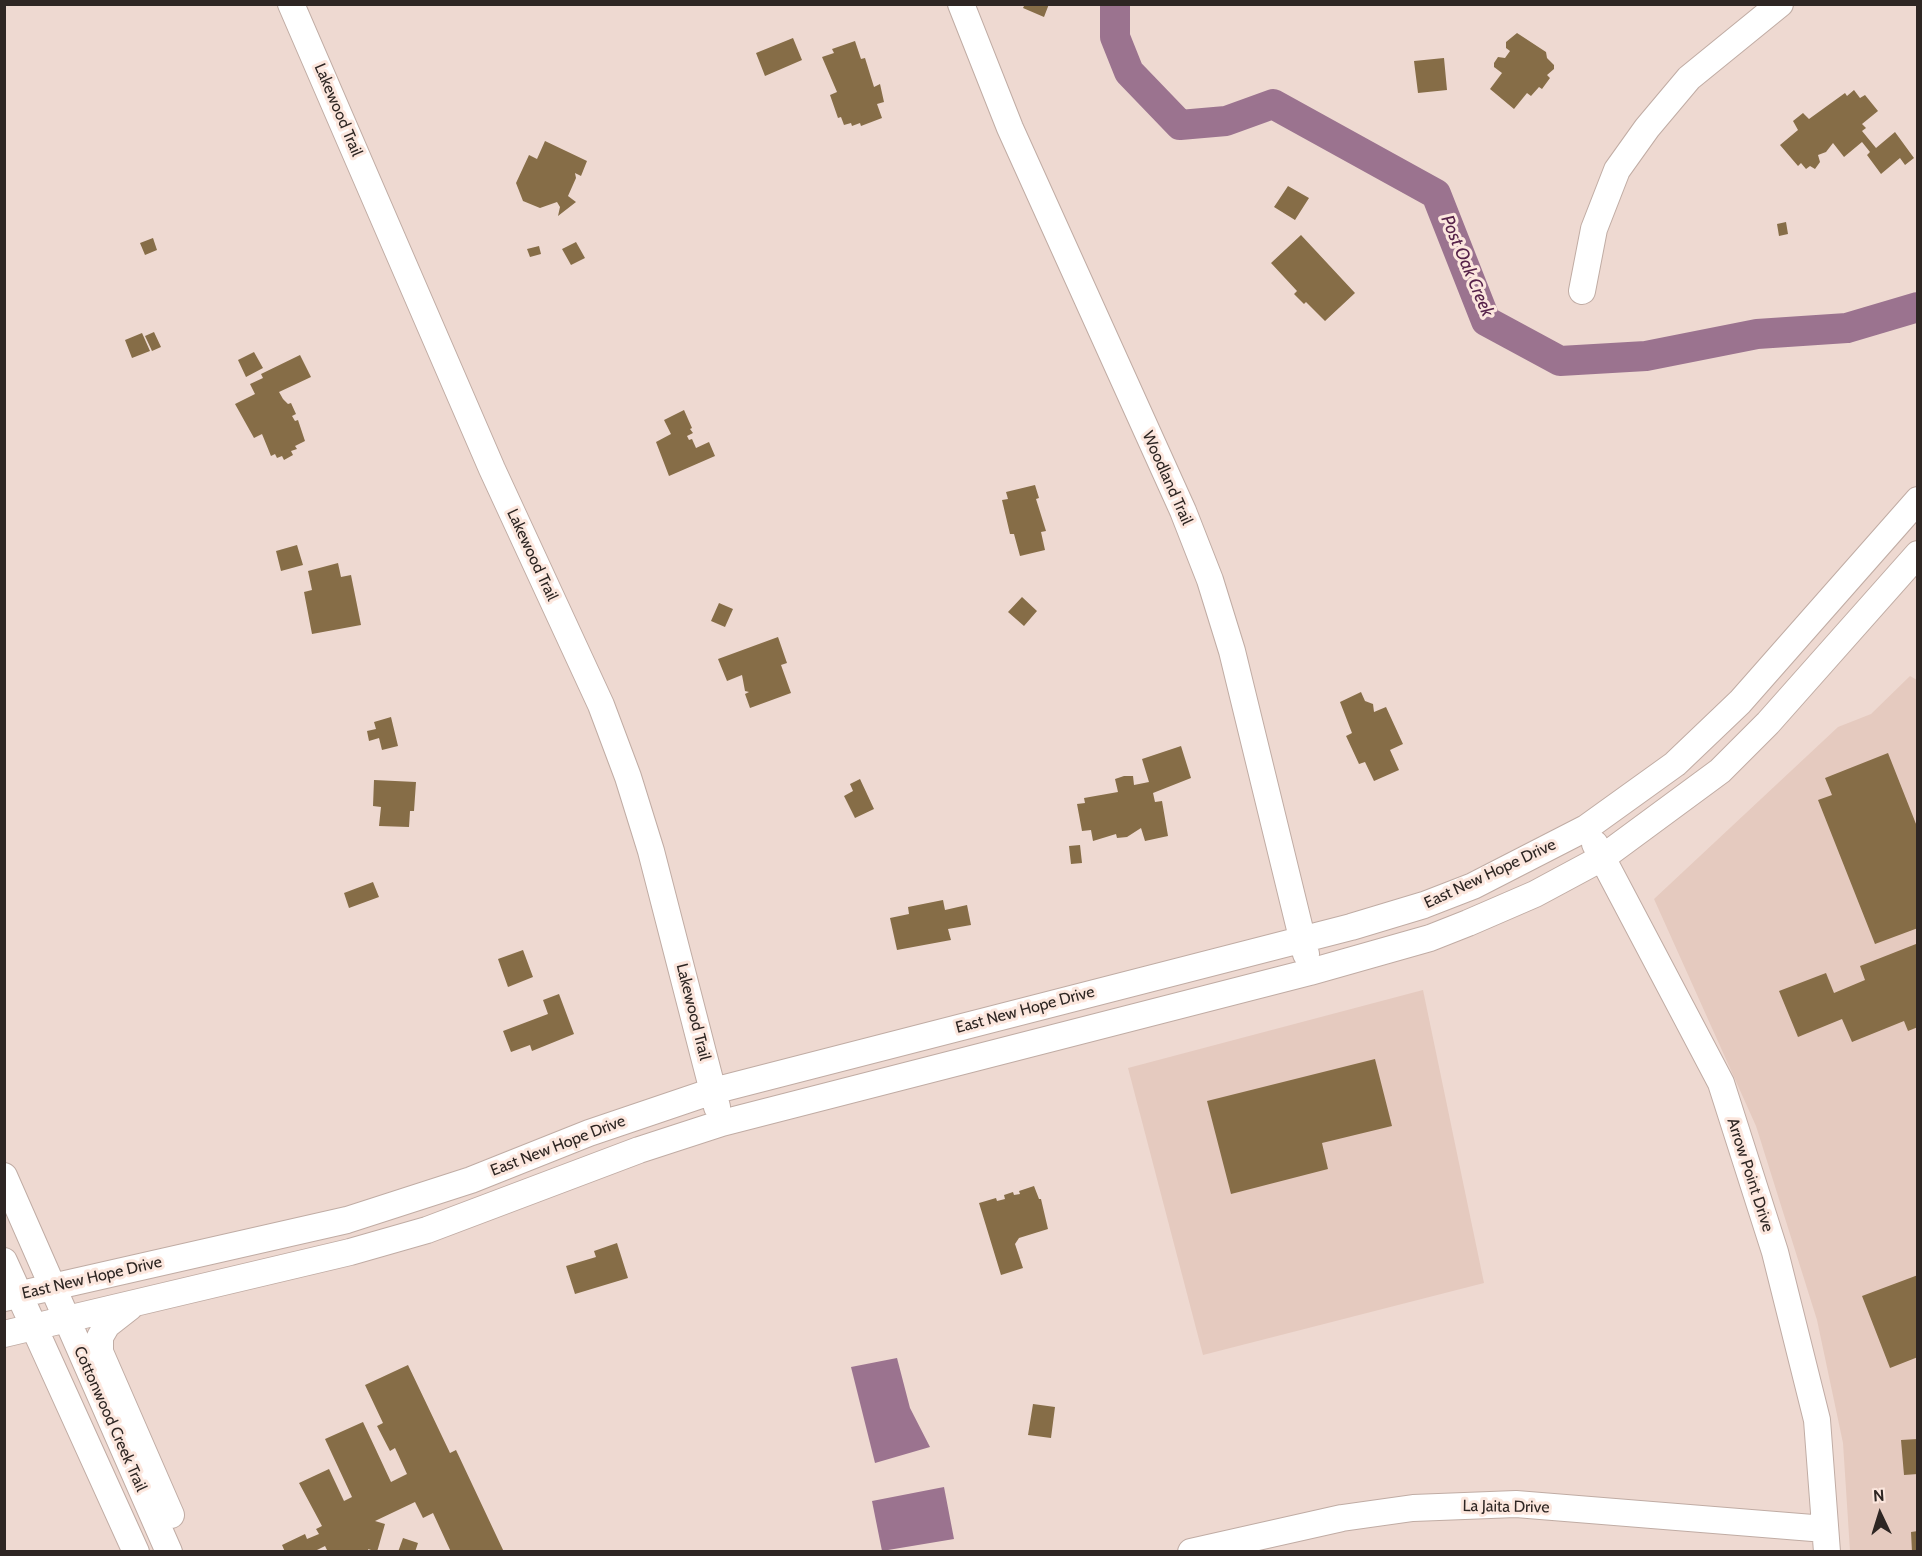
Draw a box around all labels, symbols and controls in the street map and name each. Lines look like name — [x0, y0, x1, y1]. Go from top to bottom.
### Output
street label: Lakewood Trail — [310, 61, 366, 159]
water label: Post Oak Creek — [1436, 212, 1498, 320]
street label: Woodland Trail — [1138, 428, 1196, 528]
street label: Lakewood Trail — [502, 506, 562, 604]
street label: East New Hope Drive — [1421, 835, 1559, 913]
street label: Lakewood Trail — [672, 962, 714, 1062]
street label: East New Hope Drive — [953, 982, 1097, 1038]
street label: East New Hope Drive — [488, 1111, 628, 1181]
street label: Arrow Point Drive — [1723, 1116, 1777, 1234]
street label: East New Hope Drive — [20, 1253, 164, 1303]
street label: Cottonwood Creek Trail — [69, 1343, 151, 1495]
north arrow — [1850, 1484, 1910, 1544]
text: N — [1872, 1486, 1885, 1505]
street label: La Jaita Drive — [1462, 1497, 1550, 1517]

